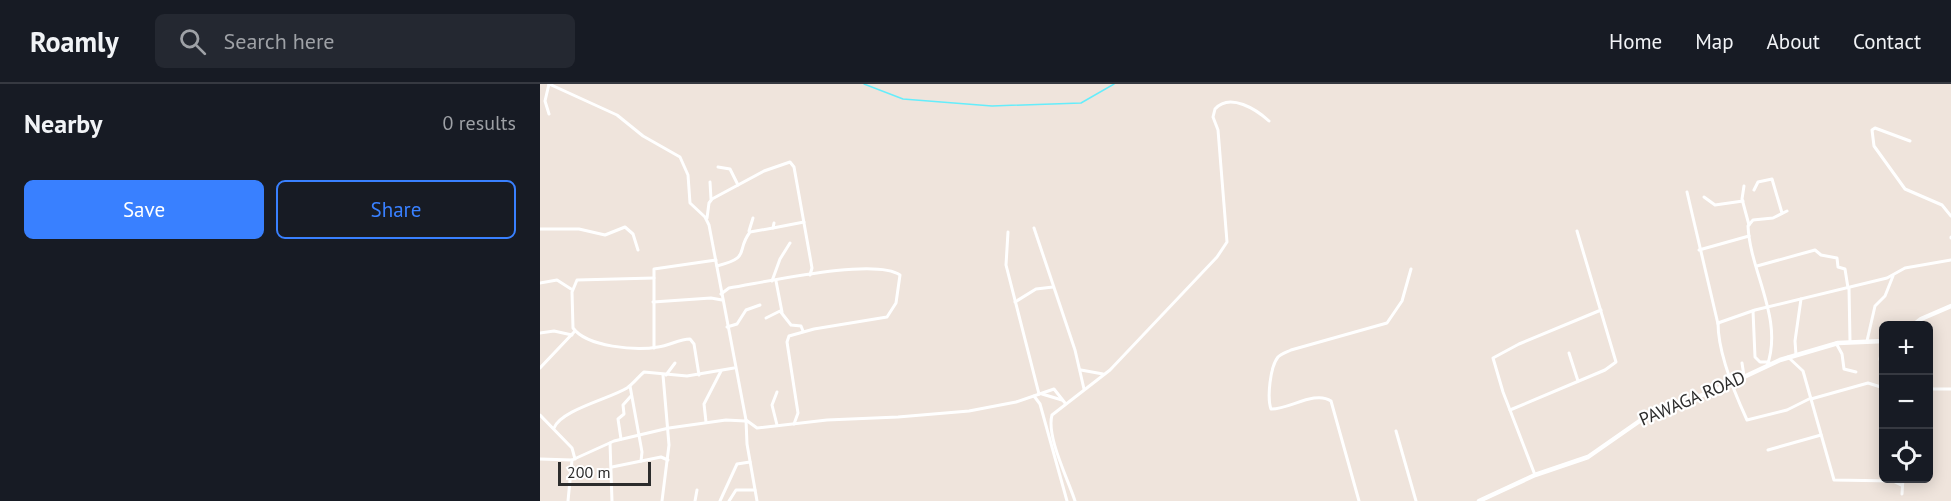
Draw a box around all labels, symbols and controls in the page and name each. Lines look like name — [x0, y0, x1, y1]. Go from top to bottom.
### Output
search box — [155, 14, 575, 68]
text: Roamly — [30, 23, 119, 60]
icon: search — [176, 25, 209, 58]
text: Search here — [224, 27, 335, 55]
text: Home — [1609, 28, 1662, 55]
text: Map — [1695, 28, 1734, 55]
text: About — [1767, 28, 1820, 55]
text: Contact — [1853, 28, 1921, 55]
text: Nearby — [24, 107, 102, 140]
text: 0 results — [443, 110, 516, 136]
button: Save — [24, 180, 264, 239]
button: Share — [276, 180, 516, 239]
map controls — [1879, 321, 1933, 483]
button: + — [1879, 321, 1933, 375]
street label: PAWAGA ROAD — [1635, 365, 1749, 431]
button: − — [1879, 375, 1933, 429]
button: locate — [1879, 429, 1933, 483]
scale bar — [558, 459, 651, 486]
text: 200 m — [567, 462, 610, 482]

